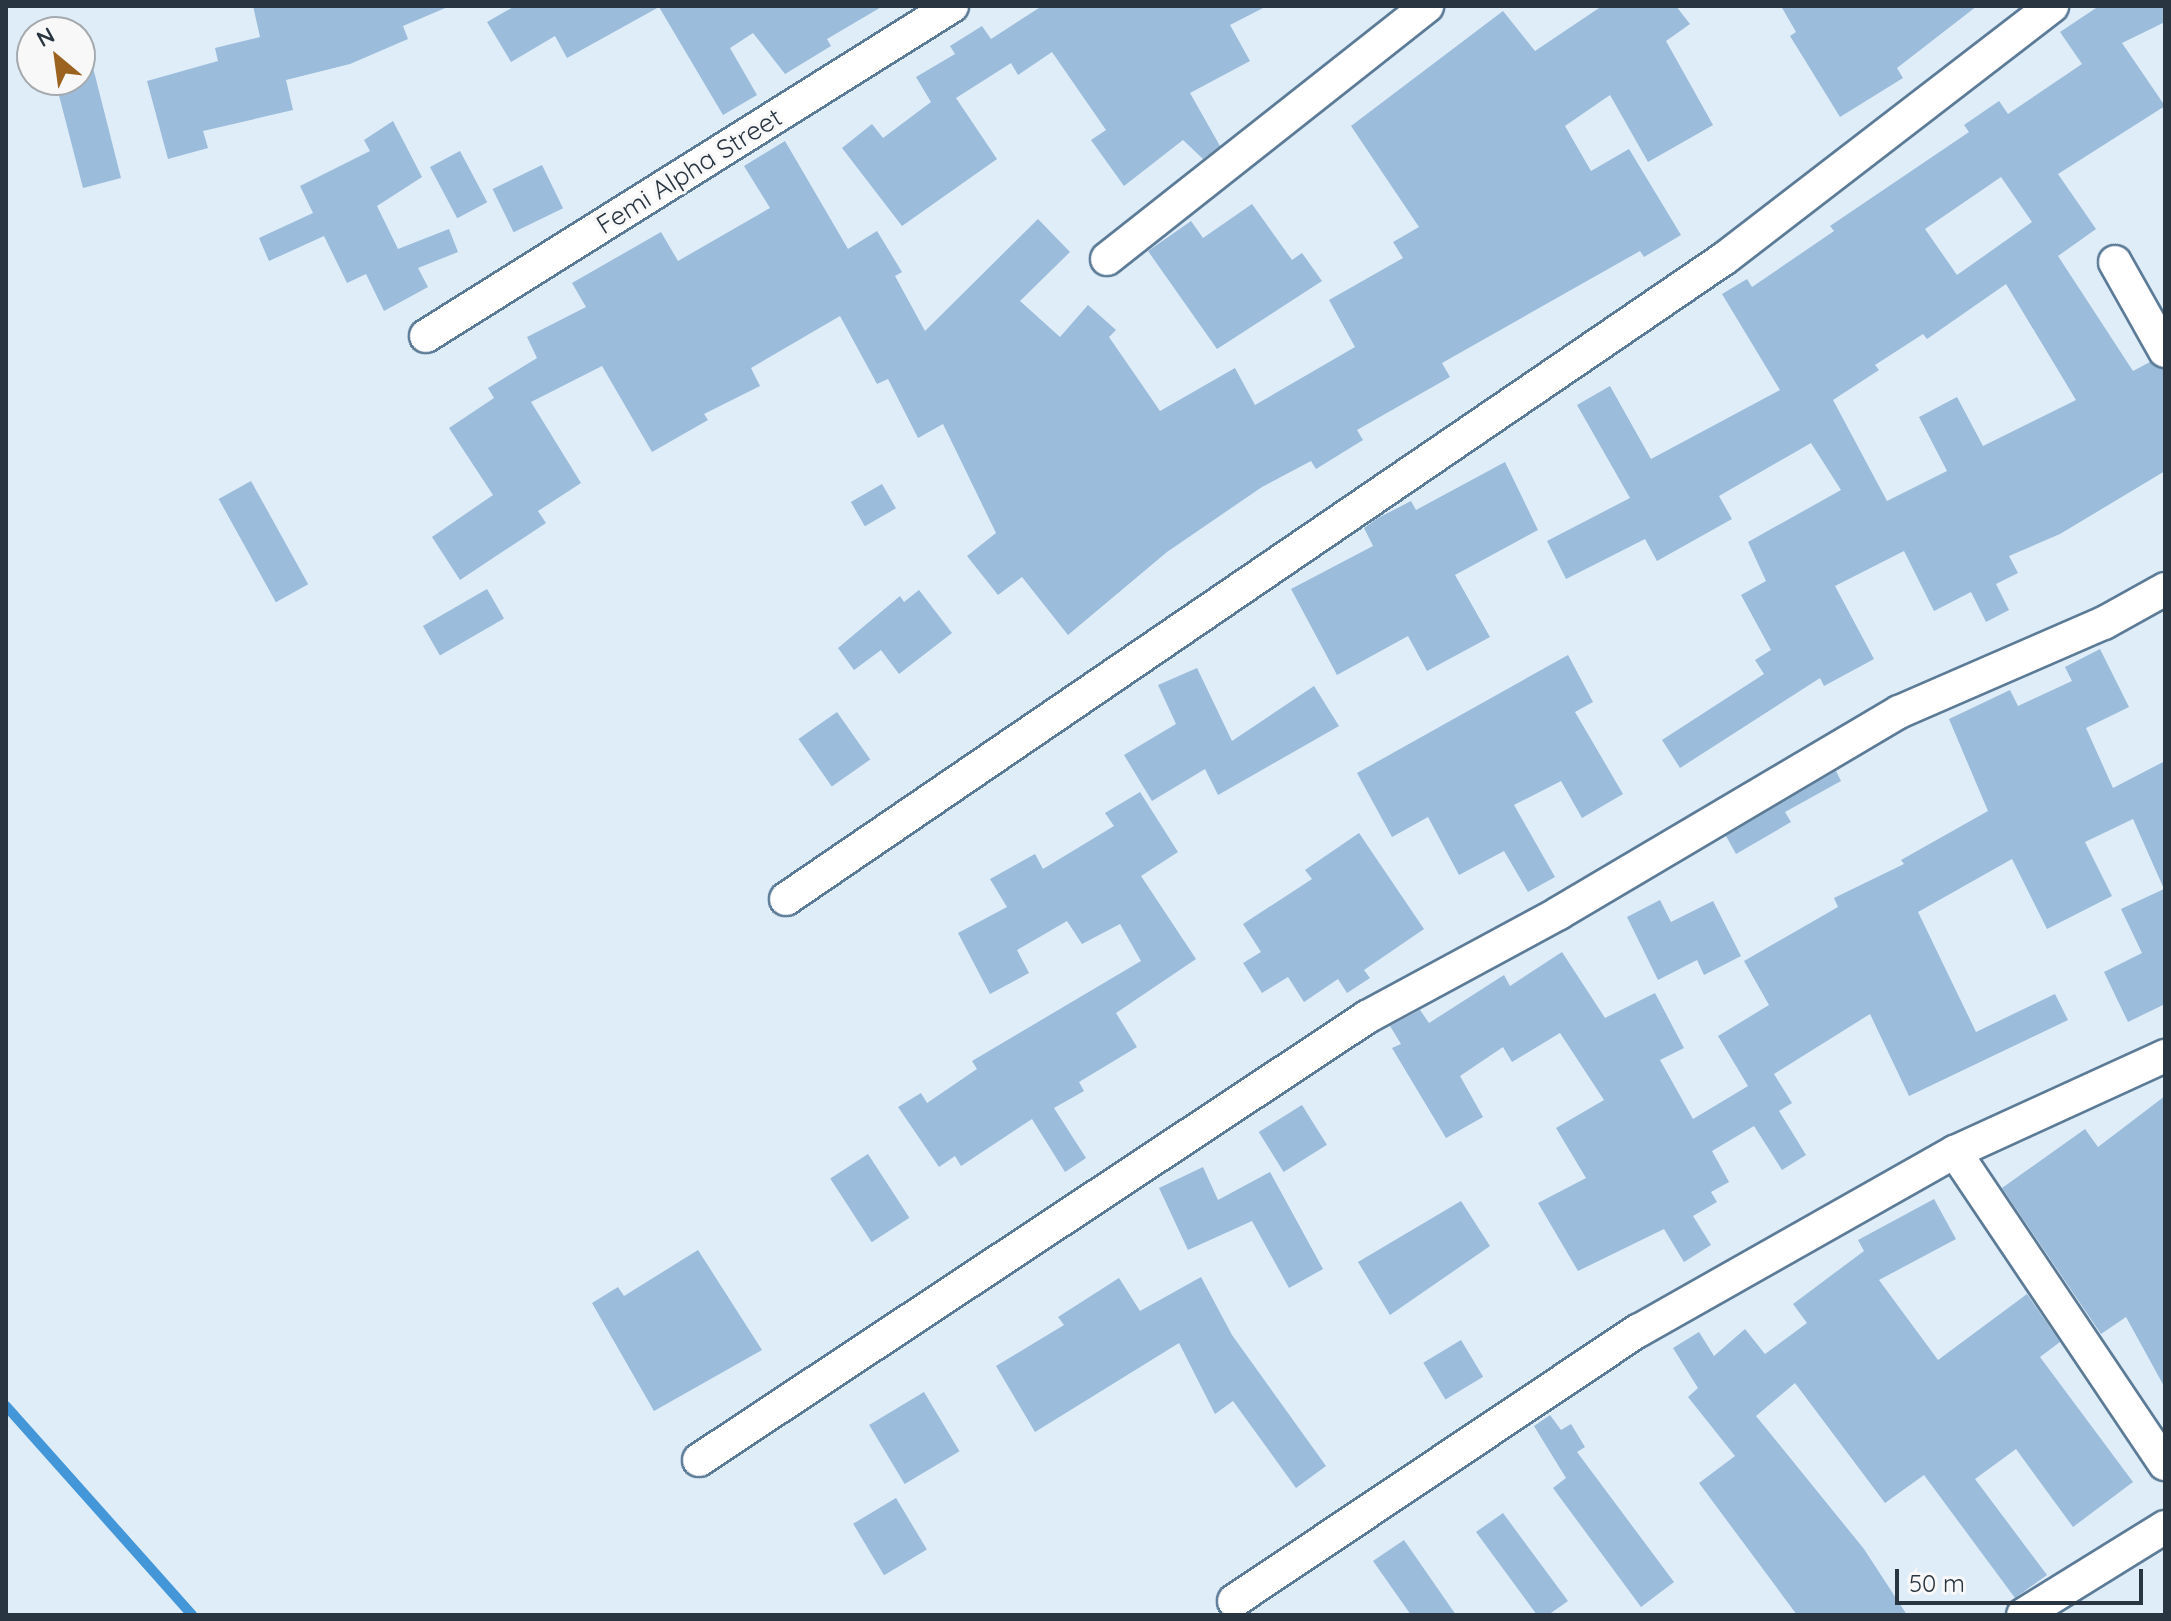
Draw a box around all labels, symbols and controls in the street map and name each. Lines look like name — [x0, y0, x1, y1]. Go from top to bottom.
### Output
north arrow — [16, 16, 96, 96]
text: N — [31, 21, 59, 53]
street label: Femi Alpha Street — [591, 101, 787, 241]
scale bar — [1899, 1553, 2147, 1603]
text: 50 m — [1909, 1568, 1965, 1598]

